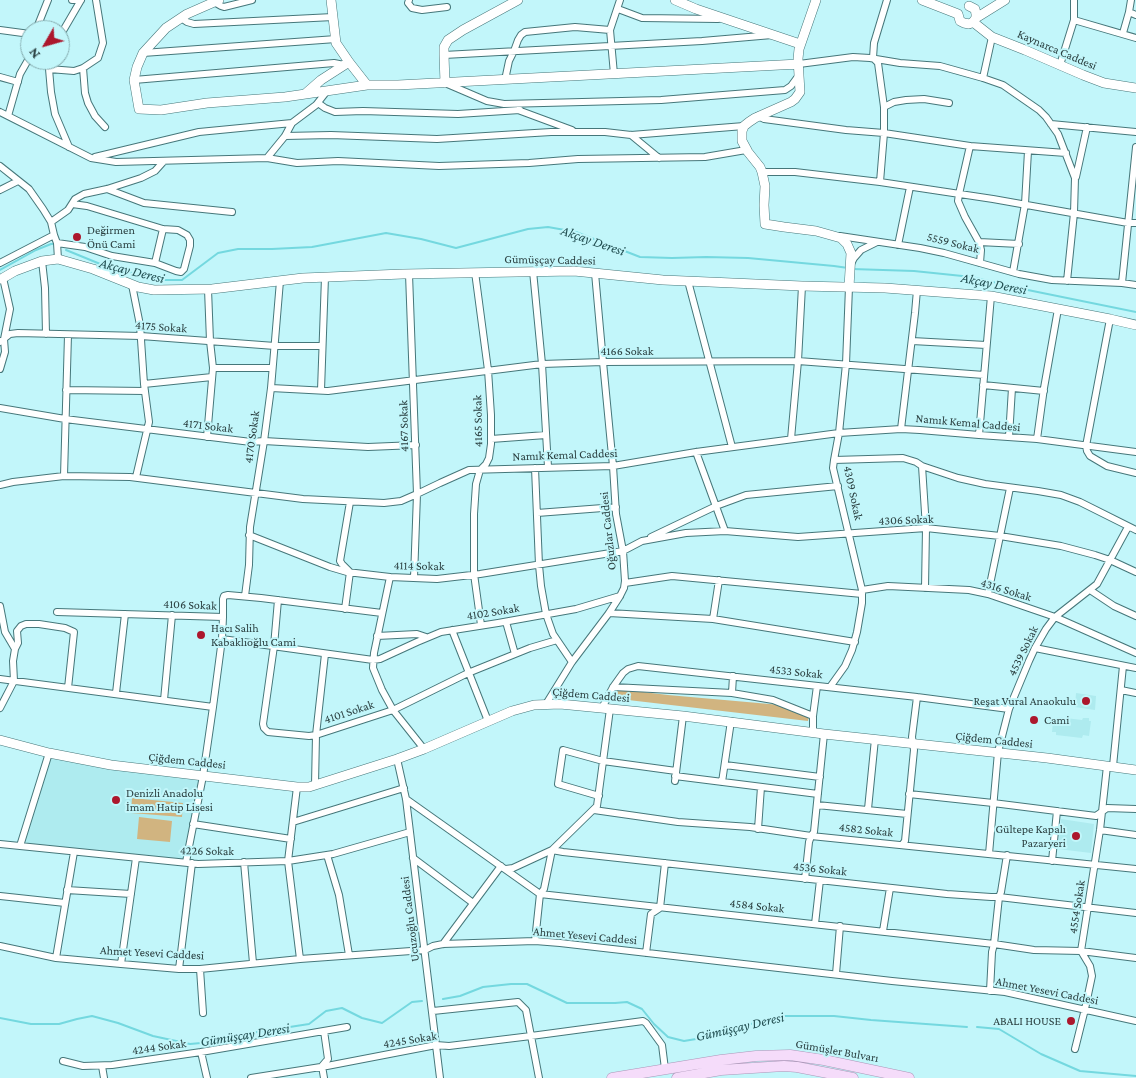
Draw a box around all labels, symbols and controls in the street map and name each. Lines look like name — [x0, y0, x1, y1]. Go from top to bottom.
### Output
north arrow — [20, 20, 70, 70]
street label: Kaynarca Caddesi — [1015, 27, 1099, 73]
text: N — [25, 45, 43, 62]
water label: Akçay Deresi — [559, 222, 627, 260]
place label: Değirmen Önü Cami — [87, 223, 135, 251]
street label: 5559 Sokak — [925, 230, 981, 256]
marker: Değirmen Önü Cami — [71, 231, 83, 243]
street label: Gümüşçay Caddesi — [504, 252, 596, 268]
water label: Akçay Deresi — [98, 255, 166, 287]
water label: Akçay Deresi — [960, 269, 1028, 299]
street label: 4175 Sokak — [135, 318, 187, 336]
street label: 4166 Sokak — [600, 344, 654, 358]
street label: 4165 Sokak — [470, 395, 486, 447]
street label: 4167 Sokak — [396, 400, 412, 452]
street label: 4170 Sokak — [241, 410, 263, 464]
street label: Namık Kemal Caddesi — [915, 411, 1021, 435]
street label: 4171 Sokak — [182, 416, 234, 436]
street label: Namık Kemal Caddesi — [512, 446, 618, 464]
street label: 4309 Sokak — [840, 464, 866, 522]
street label: Oğuzlar Caddesi — [597, 491, 619, 571]
street label: 4306 Sokak — [878, 512, 934, 528]
street label: 4114 Sokak — [393, 558, 445, 574]
street label: 4316 Sokak — [979, 575, 1033, 605]
street label: 4106 Sokak — [163, 597, 217, 613]
street label: 4102 Sokak — [466, 601, 520, 623]
place label: Hacı Salih Kabaklıoğlu Cami — [211, 621, 296, 649]
street label: 4539 Sokak — [1005, 624, 1041, 678]
marker: Hacı Salih Kabaklıoğlu Cami — [195, 629, 207, 641]
street label: 4533 Sokak — [769, 662, 823, 682]
street label: Çiğdem Caddesi — [552, 684, 630, 706]
place label: Reşat Vural Anaokulu — [973, 694, 1076, 708]
marker: Reşat Vural Anaokulu — [1080, 695, 1092, 707]
street label: 4101 Sokak — [322, 697, 376, 727]
place label: Cami — [1044, 713, 1069, 727]
marker: Cami — [1028, 714, 1040, 726]
street label: Çiğdem Caddesi — [955, 729, 1033, 751]
street label: Çiğdem Caddesi — [148, 750, 226, 772]
place label: Denizli Anadolu İmam Hatip Lisesi — [126, 786, 213, 814]
marker: Denizli Anadolu İmam Hatip Lisesi — [110, 794, 122, 806]
street label: 4582 Sokak — [838, 820, 894, 840]
place label: Gültepe Kapalı Pazaryeri — [995, 822, 1066, 850]
marker: Gültepe Kapalı Pazaryeri — [1070, 830, 1082, 842]
street label: 4226 Sokak — [180, 843, 234, 859]
street label: 4536 Sokak — [792, 859, 848, 879]
street label: Ucuzoğlu Caddesi — [398, 875, 422, 963]
street label: 4554 Sokak — [1066, 879, 1088, 935]
street label: 4584 Sokak — [729, 896, 785, 916]
street label: Ahmet Yesevi Caddesi — [532, 924, 638, 948]
street label: Ahmet Yesevi Caddesi — [99, 943, 205, 963]
street label: Ahmet Yesevi Caddesi — [994, 974, 1100, 1008]
water label: Gümüşçay Deresi — [694, 1009, 786, 1045]
place label: ABALI HOUSE — [993, 1014, 1061, 1028]
marker: ABALI HOUSE — [1065, 1015, 1077, 1027]
water label: Gümüşçay Deresi — [199, 1020, 291, 1050]
street label: 4245 Sokak — [382, 1029, 438, 1051]
street label: 4244 Sokak — [131, 1036, 187, 1058]
street label: Gümüşler Bulvarı — [794, 1037, 880, 1065]

